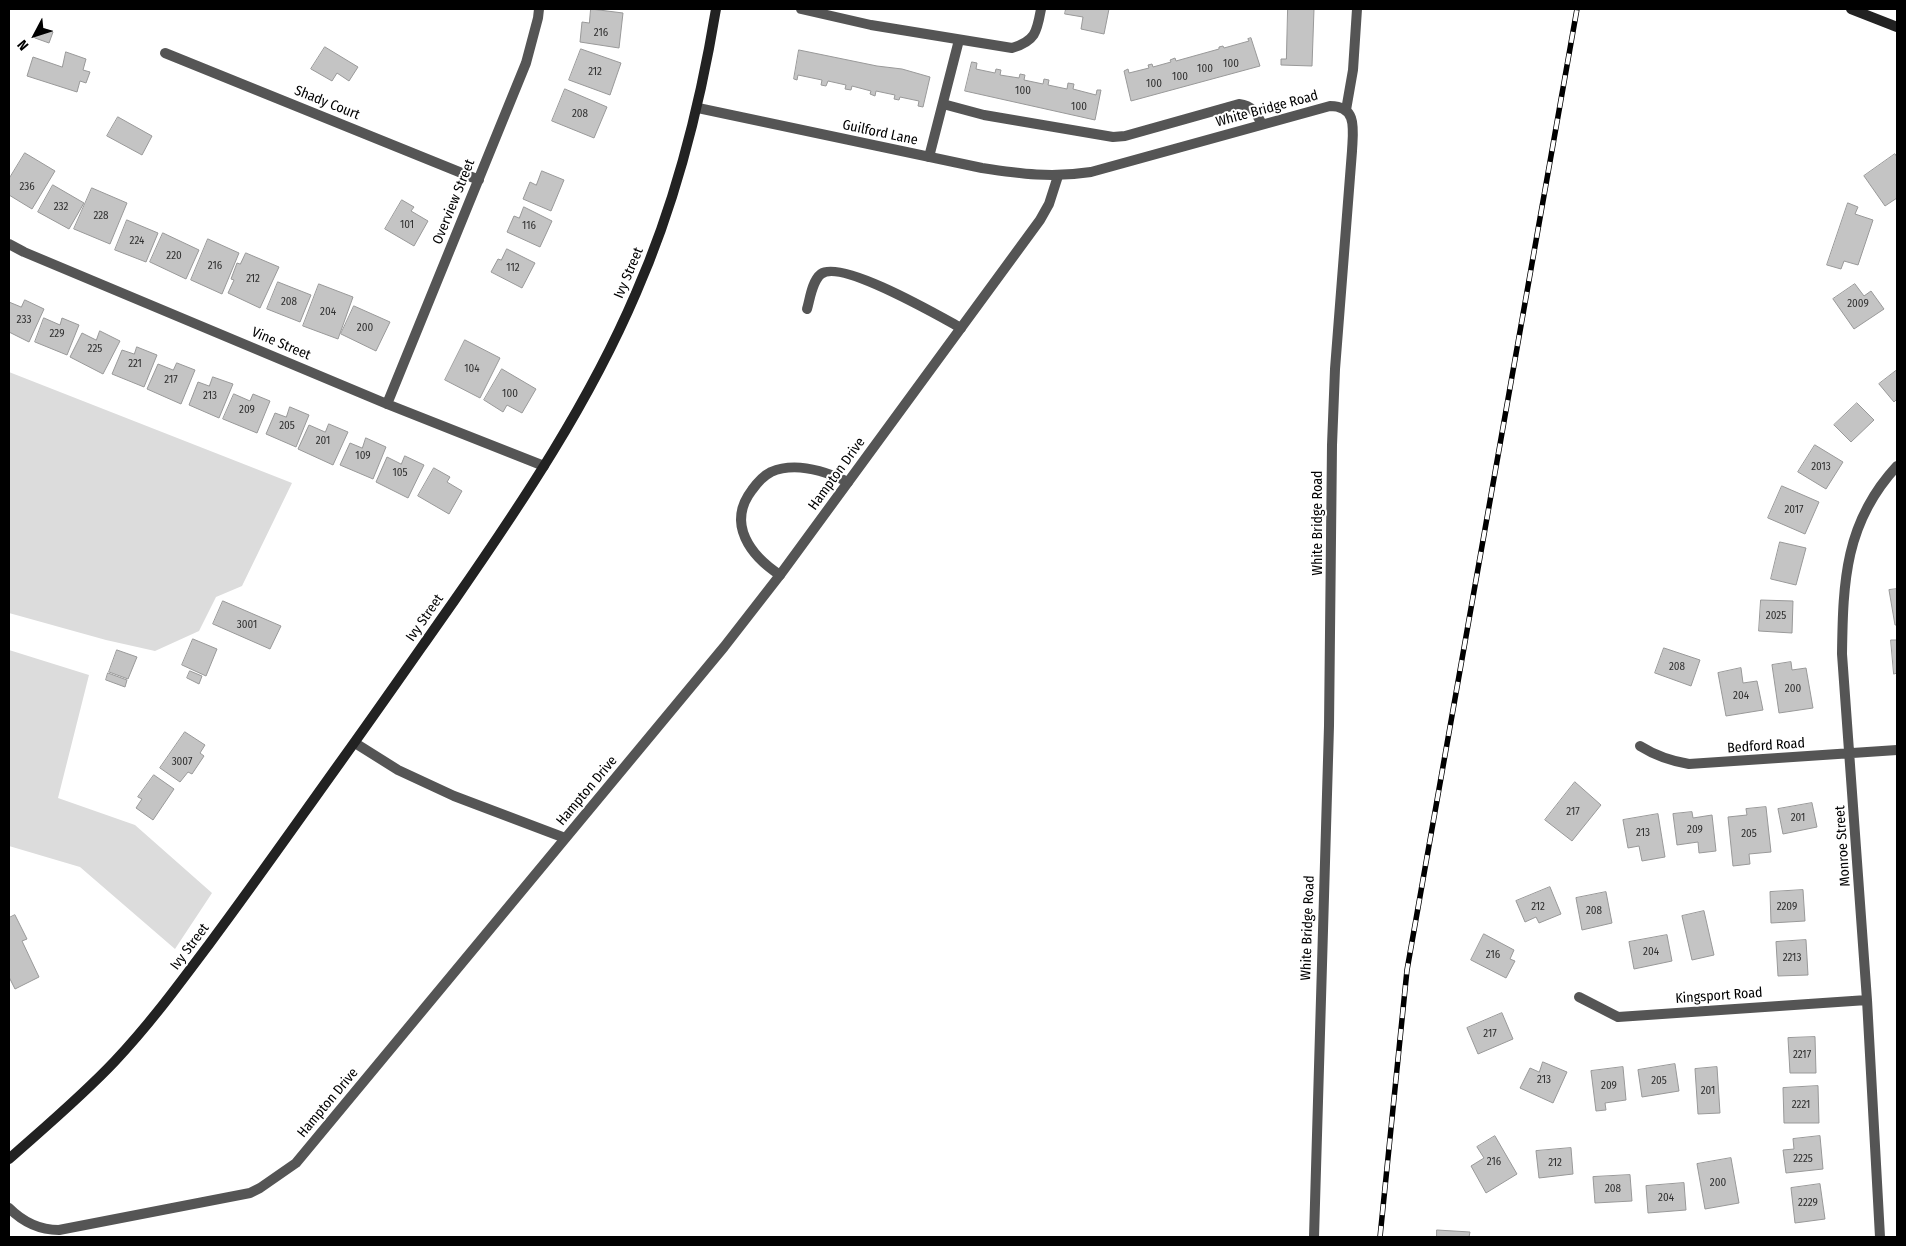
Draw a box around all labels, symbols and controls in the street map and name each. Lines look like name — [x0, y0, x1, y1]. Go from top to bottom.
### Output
north arrow — [10, 10, 60, 60]
house number: 216 — [594, 26, 608, 40]
text: N — [14, 36, 32, 54]
house number: 100 — [1223, 57, 1239, 71]
house number: 100 — [1197, 62, 1213, 76]
house number: 212 — [588, 65, 602, 79]
house number: 100 — [1172, 70, 1188, 84]
house number: 100 — [1146, 77, 1162, 91]
street label: Shady Court — [292, 82, 362, 124]
house number: 100 — [1015, 84, 1031, 98]
street label: White Bridge Road — [1214, 87, 1320, 131]
house number: 100 — [1071, 100, 1087, 114]
house number: 208 — [572, 107, 588, 121]
street label: Guilford Lane — [841, 117, 919, 149]
street label: Overview Street — [429, 157, 479, 247]
house number: 236 — [19, 180, 35, 194]
house number: 232 — [54, 200, 68, 214]
house number: 228 — [93, 209, 109, 223]
house number: 101 — [400, 218, 414, 232]
house number: 116 — [522, 219, 536, 233]
house number: 224 — [130, 234, 144, 248]
street label: Ivy Street — [611, 245, 647, 301]
house number: 220 — [166, 249, 182, 263]
house number: 216 — [208, 259, 222, 273]
house number: 112 — [506, 261, 520, 275]
house number: 212 — [246, 272, 260, 286]
house number: 208 — [281, 295, 297, 309]
house number: 2009 — [1847, 297, 1869, 311]
house number: 204 — [320, 305, 336, 319]
house number: 233 — [17, 313, 31, 327]
house number: 200 — [357, 321, 373, 335]
street label: Vine Street — [249, 324, 313, 364]
house number: 229 — [50, 327, 64, 341]
house number: 225 — [88, 342, 102, 356]
house number: 221 — [128, 357, 142, 371]
house number: 104 — [464, 362, 480, 376]
house number: 217 — [164, 373, 178, 387]
house number: 100 — [502, 387, 518, 401]
house number: 213 — [203, 389, 217, 403]
house number: 209 — [239, 403, 255, 417]
house number: 205 — [279, 419, 295, 433]
house number: 201 — [316, 434, 330, 448]
street label: Hampton Drive — [805, 434, 869, 514]
house number: 109 — [355, 449, 371, 463]
house number: 2013 — [1811, 460, 1831, 474]
house number: 105 — [392, 466, 408, 480]
street label: White Bridge Road — [1310, 470, 1326, 576]
house number: 2017 — [1784, 503, 1804, 517]
street label: Ivy Street — [403, 591, 447, 645]
house number: 2025 — [1766, 609, 1786, 623]
house number: 3001 — [237, 618, 257, 632]
house number: 208 — [1669, 660, 1685, 674]
house number: 200 — [1785, 682, 1801, 696]
house number: 204 — [1733, 689, 1749, 703]
street label: Bedford Road — [1727, 735, 1805, 757]
street label: Hampton Drive — [553, 753, 621, 829]
house number: 3007 — [172, 755, 192, 769]
house number: 217 — [1566, 805, 1580, 819]
street label: Monroe Street — [1832, 805, 1854, 887]
house number: 201 — [1791, 811, 1805, 825]
house number: 209 — [1687, 823, 1703, 837]
house number: 213 — [1636, 826, 1650, 840]
house number: 205 — [1741, 827, 1757, 841]
street label: White Bridge Road — [1298, 875, 1318, 981]
house number: 212 — [1531, 900, 1545, 914]
house number: 2209 — [1777, 900, 1797, 914]
house number: 208 — [1586, 904, 1602, 918]
street label: Ivy Street — [167, 920, 213, 974]
house number: 204 — [1643, 945, 1659, 959]
house number: 216 — [1486, 948, 1500, 962]
house number: 2213 — [1783, 951, 1801, 965]
street label: Kingsport Road — [1675, 985, 1763, 1007]
house number: 217 — [1483, 1027, 1497, 1041]
house number: 2217 — [1793, 1048, 1811, 1062]
street label: Hampton Drive — [294, 1065, 362, 1141]
house number: 213 — [1537, 1073, 1551, 1087]
house number: 205 — [1651, 1074, 1667, 1088]
house number: 209 — [1601, 1079, 1617, 1093]
house number: 201 — [1701, 1084, 1715, 1098]
house number: 2221 — [1792, 1098, 1810, 1112]
house number: 2225 — [1793, 1152, 1813, 1166]
house number: 216 — [1487, 1155, 1501, 1169]
house number: 212 — [1548, 1156, 1562, 1170]
house number: 200 — [1710, 1176, 1726, 1190]
house number: 208 — [1605, 1182, 1621, 1196]
house number: 204 — [1658, 1191, 1674, 1205]
house number: 2229 — [1798, 1196, 1818, 1210]

